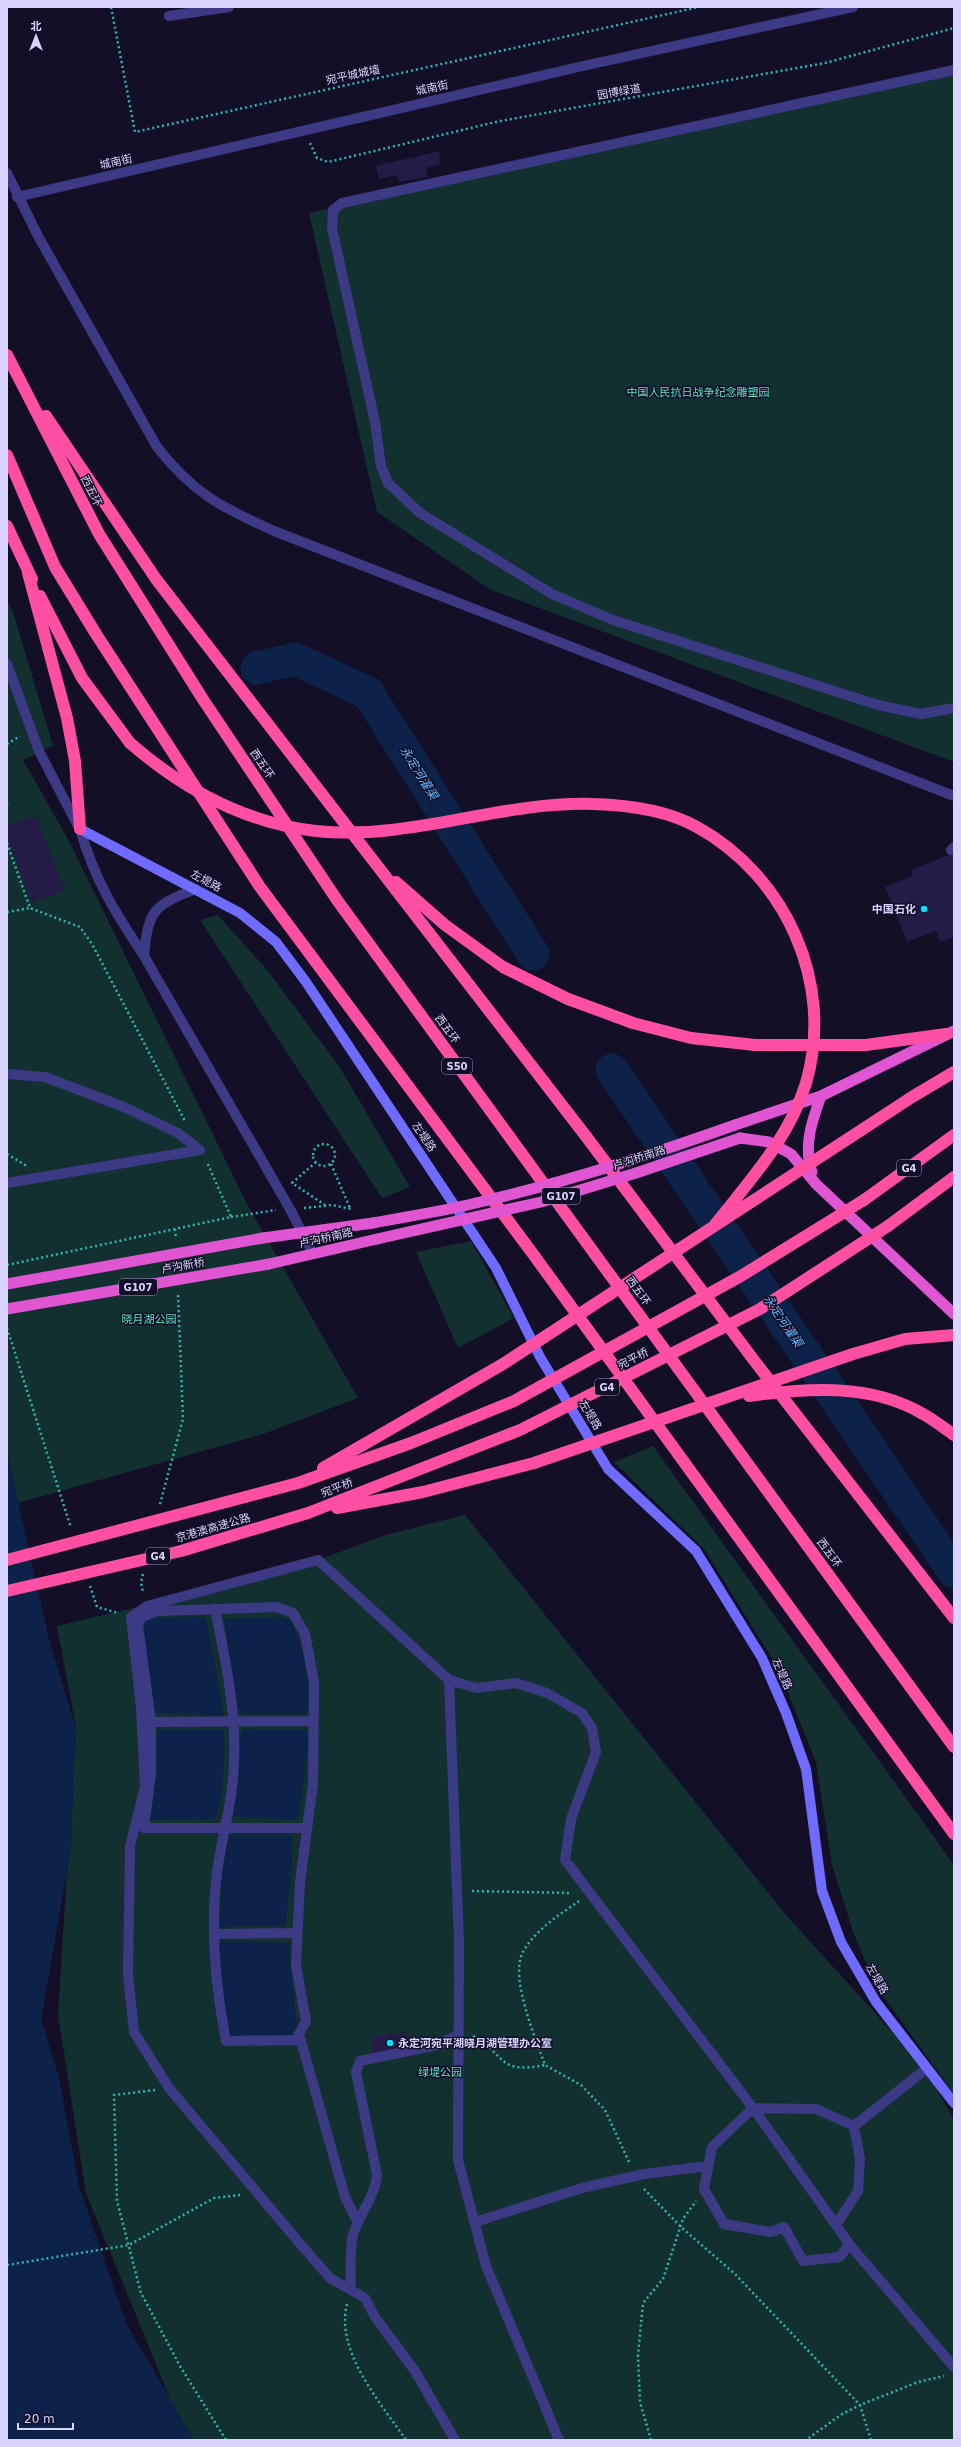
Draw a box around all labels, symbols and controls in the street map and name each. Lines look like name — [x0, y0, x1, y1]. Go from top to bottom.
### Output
north arrow — [16, 16, 56, 56]
text: 北 — [31, 20, 42, 33]
street label: 宛平城城墙 — [325, 63, 381, 87]
street label: 城南街 — [414, 78, 450, 98]
street label: 园博绿道 — [596, 82, 642, 102]
street label: 城南街 — [98, 152, 134, 172]
park label: 中国人民抗日战争纪念雕塑园 — [627, 386, 770, 399]
street label: 西五环 — [78, 473, 104, 509]
water label: 永定河灌渠 — [397, 744, 442, 804]
street label: 西五环 — [247, 747, 277, 781]
street label: 左堤路 — [188, 868, 224, 894]
place label: 中国石化 — [872, 903, 916, 916]
marker: 中国石化 — [919, 904, 929, 914]
street label: 西五环 — [432, 1012, 462, 1046]
road number: S50 — [442, 1058, 472, 1074]
street label: 左堤路 — [409, 1120, 439, 1154]
street label: 卢沟桥南路 — [611, 1143, 667, 1173]
road number: G4 — [897, 1160, 921, 1176]
road number: G107 — [542, 1188, 580, 1204]
street label: 卢沟桥南路 — [298, 1225, 354, 1251]
street label: 卢沟新桥 — [160, 1256, 206, 1276]
street label: 西五环 — [623, 1274, 653, 1308]
road number: G107 — [119, 1279, 157, 1295]
water label: 永定河灌渠 — [760, 1292, 807, 1351]
park label: 晓月湖公园 — [122, 1313, 177, 1326]
street label: 宛平桥 — [615, 1346, 651, 1372]
road number: G4 — [595, 1379, 619, 1395]
street label: 左堤路 — [576, 1398, 604, 1432]
street label: 宛平桥 — [319, 1476, 355, 1500]
street label: 京港澳高速公路 — [174, 1511, 252, 1545]
street label: 西五环 — [814, 1536, 844, 1570]
road number: G4 — [146, 1548, 170, 1564]
street label: 左堤路 — [769, 1656, 795, 1692]
street label: 左堤路 — [863, 1961, 891, 1997]
place label: 永定河宛平湖晓月湖管理办公室 — [398, 2037, 552, 2050]
marker: 永定河宛平湖晓月湖管理办公室 — [385, 2038, 395, 2048]
park label: 绿堤公园 — [418, 2066, 462, 2079]
scale bar — [18, 2405, 73, 2431]
text: 20 m — [24, 2412, 55, 2426]

